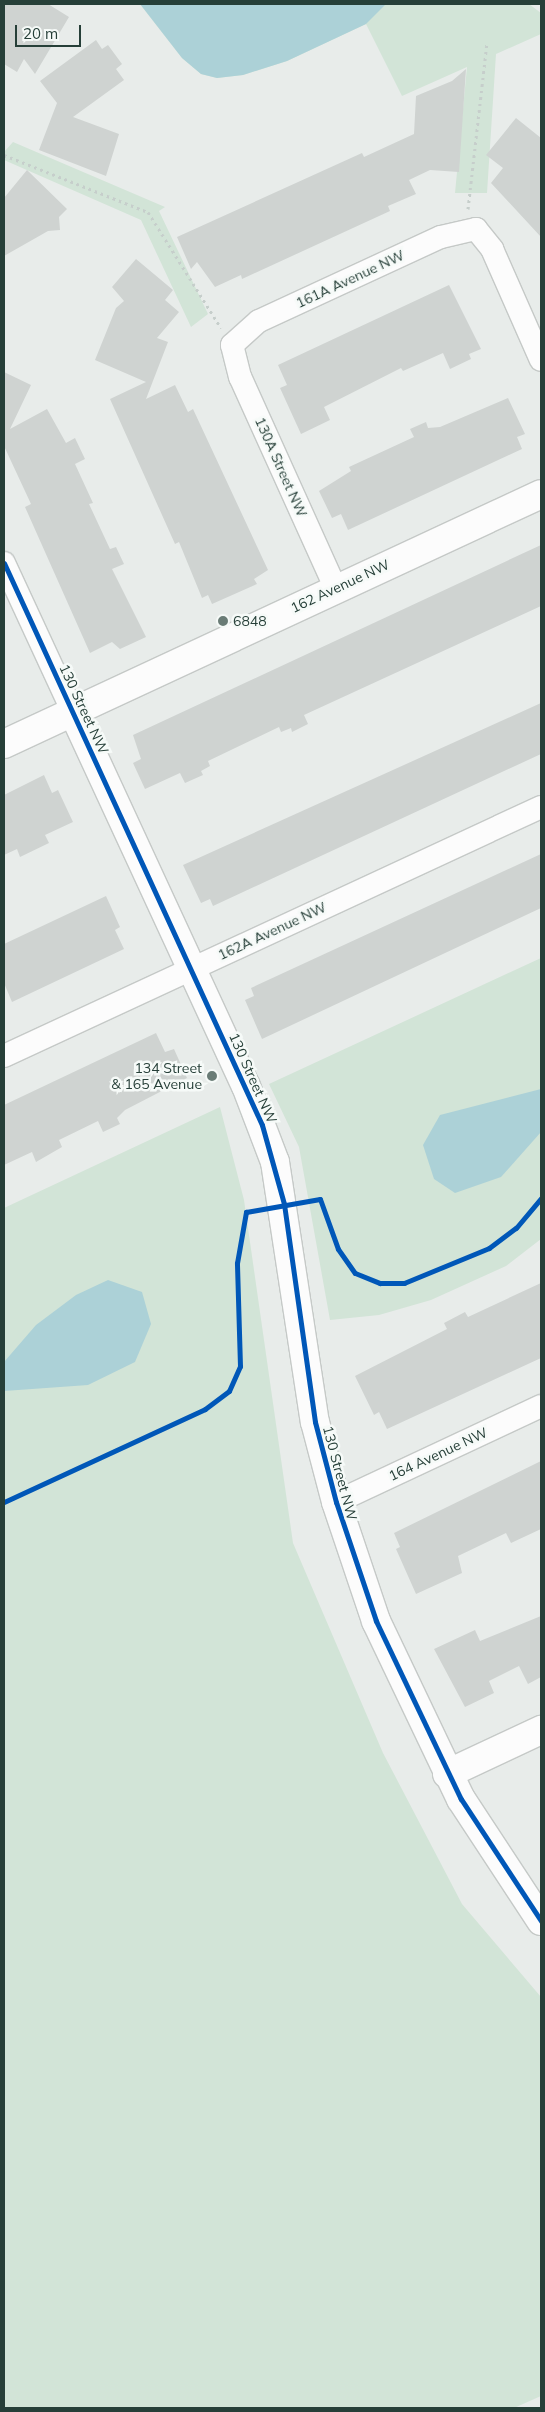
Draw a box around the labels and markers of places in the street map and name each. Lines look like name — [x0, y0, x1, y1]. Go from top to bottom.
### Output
place label: 6848 — [233, 613, 267, 629]
marker: 6848 — [217, 615, 229, 627]
place label: 134 Street & 165 Avenue — [111, 1060, 202, 1092]
marker: 134 Street & 165 Avenue — [206, 1070, 218, 1082]

